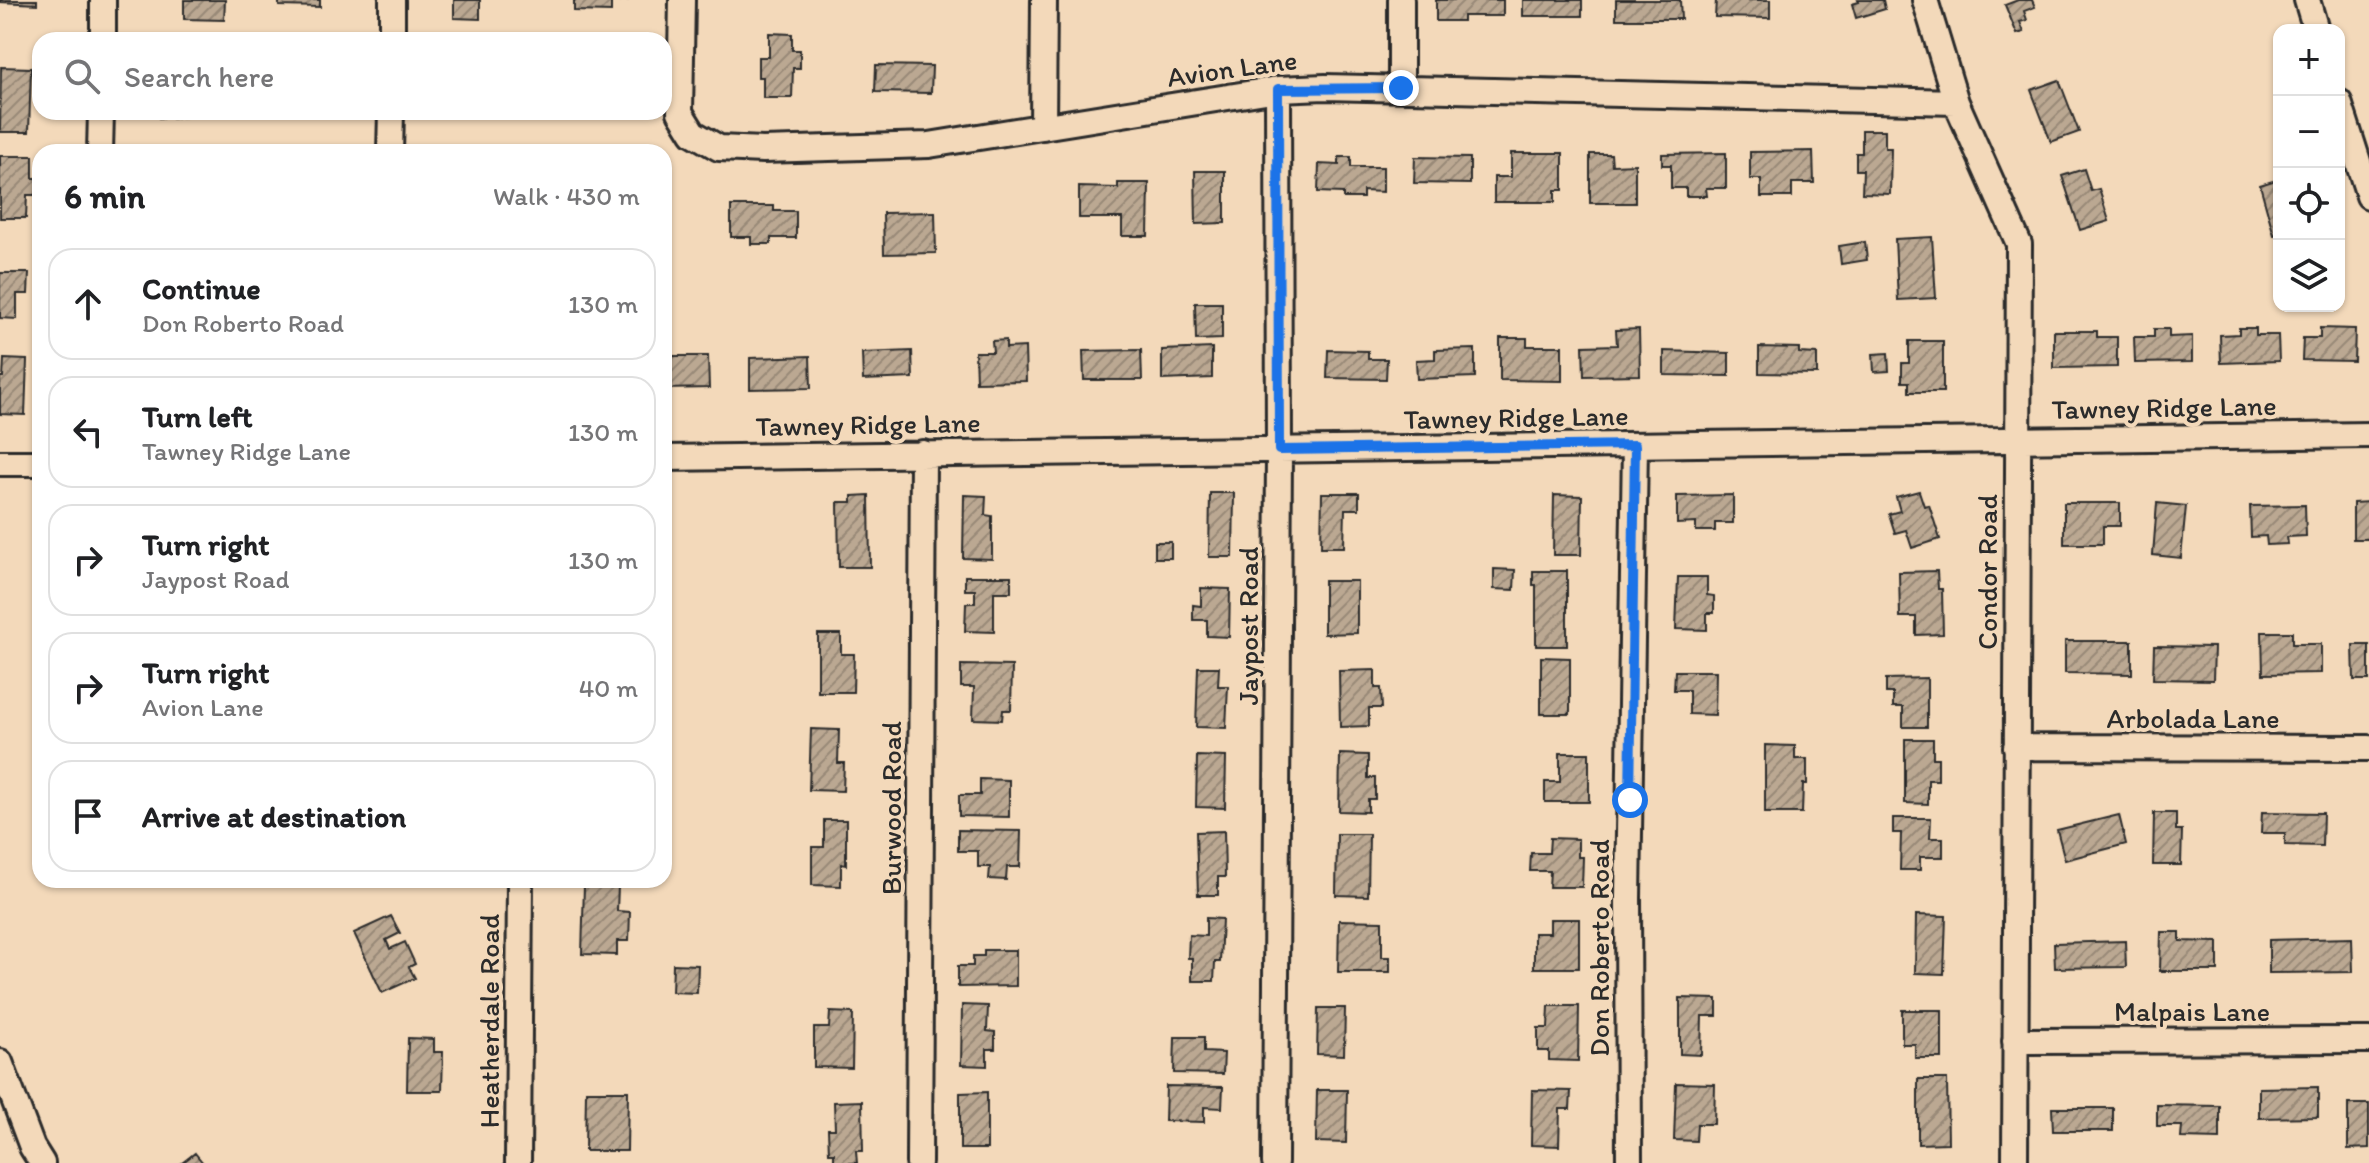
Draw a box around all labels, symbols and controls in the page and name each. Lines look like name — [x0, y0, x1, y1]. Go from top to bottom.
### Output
map controls — [2273, 24, 2345, 312]
button: + — [2273, 24, 2345, 96]
search box — [32, 32, 672, 120]
street label: Avion Lane — [1165, 42, 1299, 94]
icon: search — [60, 54, 104, 98]
text: Search here — [124, 58, 274, 95]
route end — [1383, 70, 1419, 106]
button: − — [2273, 96, 2345, 168]
button: locate — [2273, 168, 2345, 240]
text: 6 min — [64, 176, 145, 217]
text: Walk · 430 m — [493, 180, 640, 212]
button: layers — [2273, 240, 2345, 312]
text: Continue — [142, 270, 261, 307]
icon: ahead — [66, 282, 110, 326]
text: 130 m — [568, 288, 638, 320]
text: Don Roberto Road — [142, 307, 344, 339]
street label: Tawney Ridge Lane — [2051, 388, 2277, 426]
text: Turn left — [142, 398, 253, 435]
street label: Tawney Ridge Lane — [1403, 398, 1629, 436]
street label: Tawney Ridge Lane — [755, 405, 981, 443]
icon: left — [66, 410, 110, 454]
text: 130 m — [568, 416, 638, 448]
text: Tawney Ridge Lane — [142, 435, 351, 467]
street label: Condor Road — [1970, 493, 2004, 650]
text: Turn right — [142, 526, 270, 563]
icon: right — [66, 538, 110, 582]
text: 130 m — [568, 544, 638, 576]
street label: Jaypost Road — [1231, 547, 1265, 705]
text: Jaypost Road — [142, 563, 289, 595]
text: Turn right — [142, 654, 270, 691]
icon: right — [66, 666, 110, 710]
text: 40 m — [579, 672, 638, 704]
text: Avion Lane — [142, 691, 264, 723]
street label: Arbolada Lane — [2107, 701, 2279, 735]
street label: Burwood Road — [874, 720, 908, 895]
route start — [1612, 782, 1648, 818]
icon: arrive — [66, 794, 110, 838]
text: Arrive at destination — [142, 798, 406, 835]
street label: Don Roberto Road — [1582, 839, 1616, 1057]
street label: Heatherdale Road — [472, 914, 506, 1128]
street label: Malpais Lane — [2114, 994, 2270, 1028]

